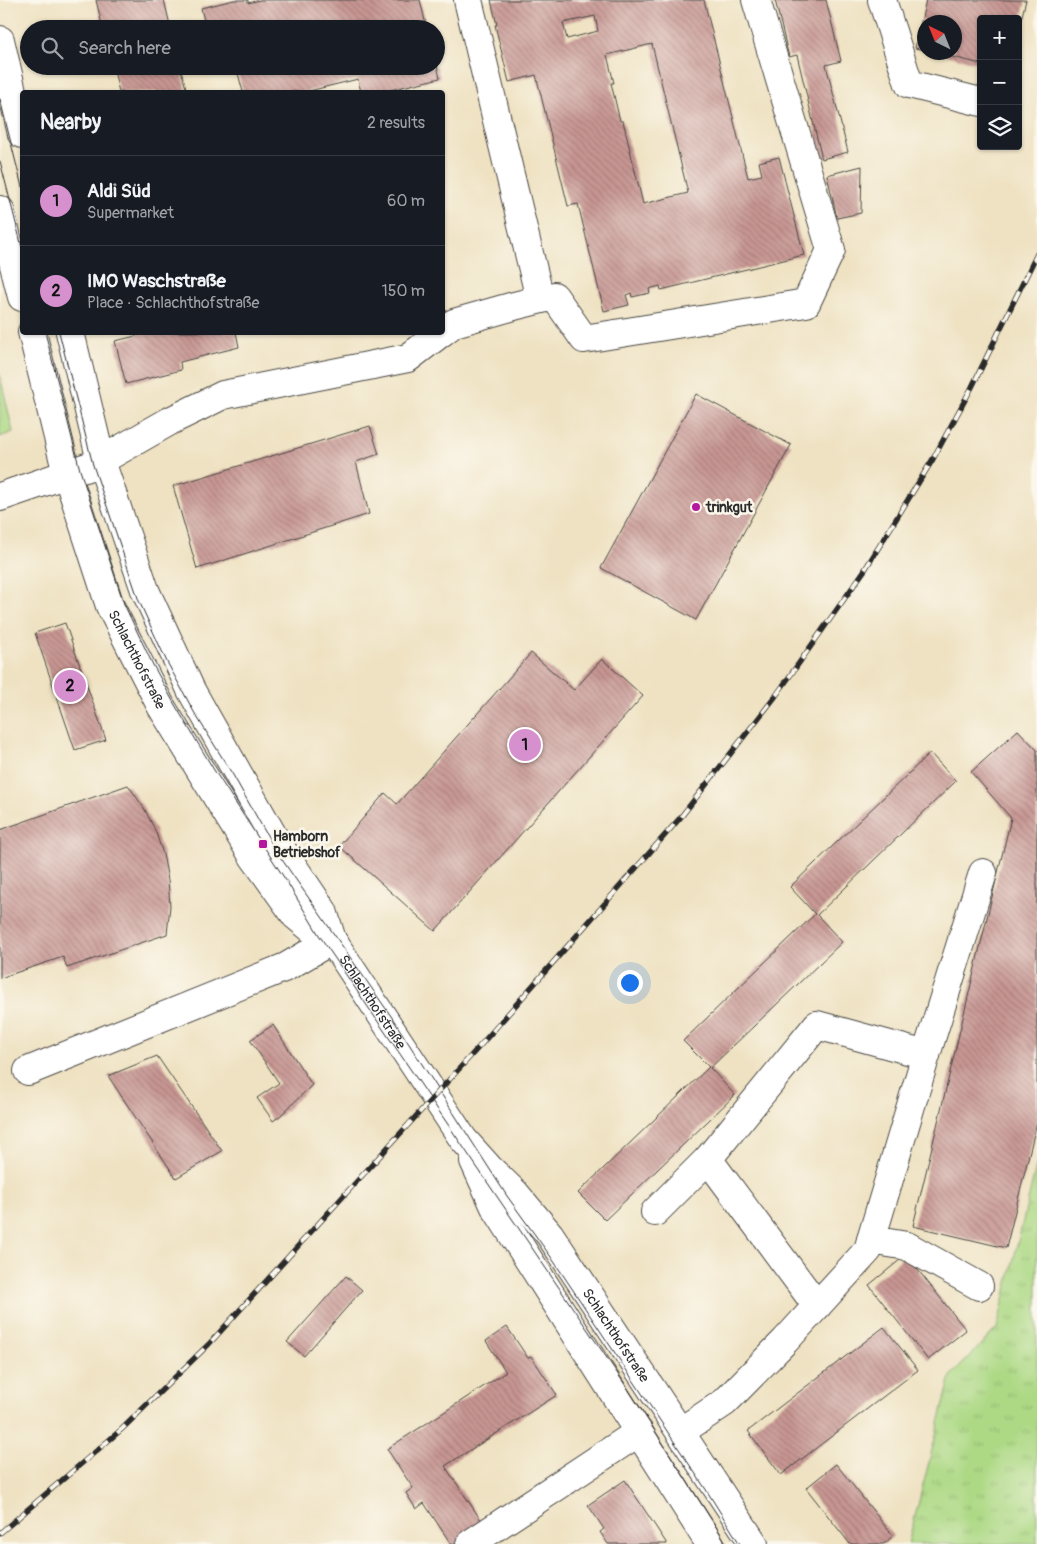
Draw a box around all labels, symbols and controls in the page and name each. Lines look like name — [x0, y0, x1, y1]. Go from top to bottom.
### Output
north arrow — [917, 15, 962, 60]
map controls — [977, 15, 1022, 150]
button: + — [977, 15, 1022, 60]
search box — [20, 20, 445, 75]
icon: search — [38, 34, 66, 62]
text: Search here — [78, 36, 171, 60]
button: − — [977, 60, 1022, 105]
button: layers — [977, 105, 1022, 150]
text: Nearby — [40, 109, 101, 136]
text: 2 results — [367, 113, 425, 133]
text: Aldi Süd — [87, 179, 151, 203]
text: 1 — [53, 191, 59, 211]
text: 60 m — [387, 191, 425, 211]
text: Supermarket — [87, 203, 174, 223]
text: IMO Waschstraße — [87, 269, 226, 293]
text: 2 — [52, 281, 60, 301]
text: 150 m — [381, 281, 425, 301]
text: Place · Schlachthofstraße — [87, 293, 259, 313]
place label: trinkgut — [705, 499, 753, 516]
marker: trinkgut — [690, 501, 702, 513]
street label: Schlachthofstraße — [104, 607, 169, 712]
pin: 2 — [54, 667, 86, 705]
pin: 1 — [509, 726, 541, 764]
place label: Hamborn Betriebshof — [273, 828, 341, 861]
marker: Hamborn Betriebshof — [257, 838, 269, 850]
street label: Schlachthofstraße — [335, 952, 409, 1052]
your location — [617, 970, 643, 996]
street label: Schlachthofstraße — [579, 1285, 653, 1386]

